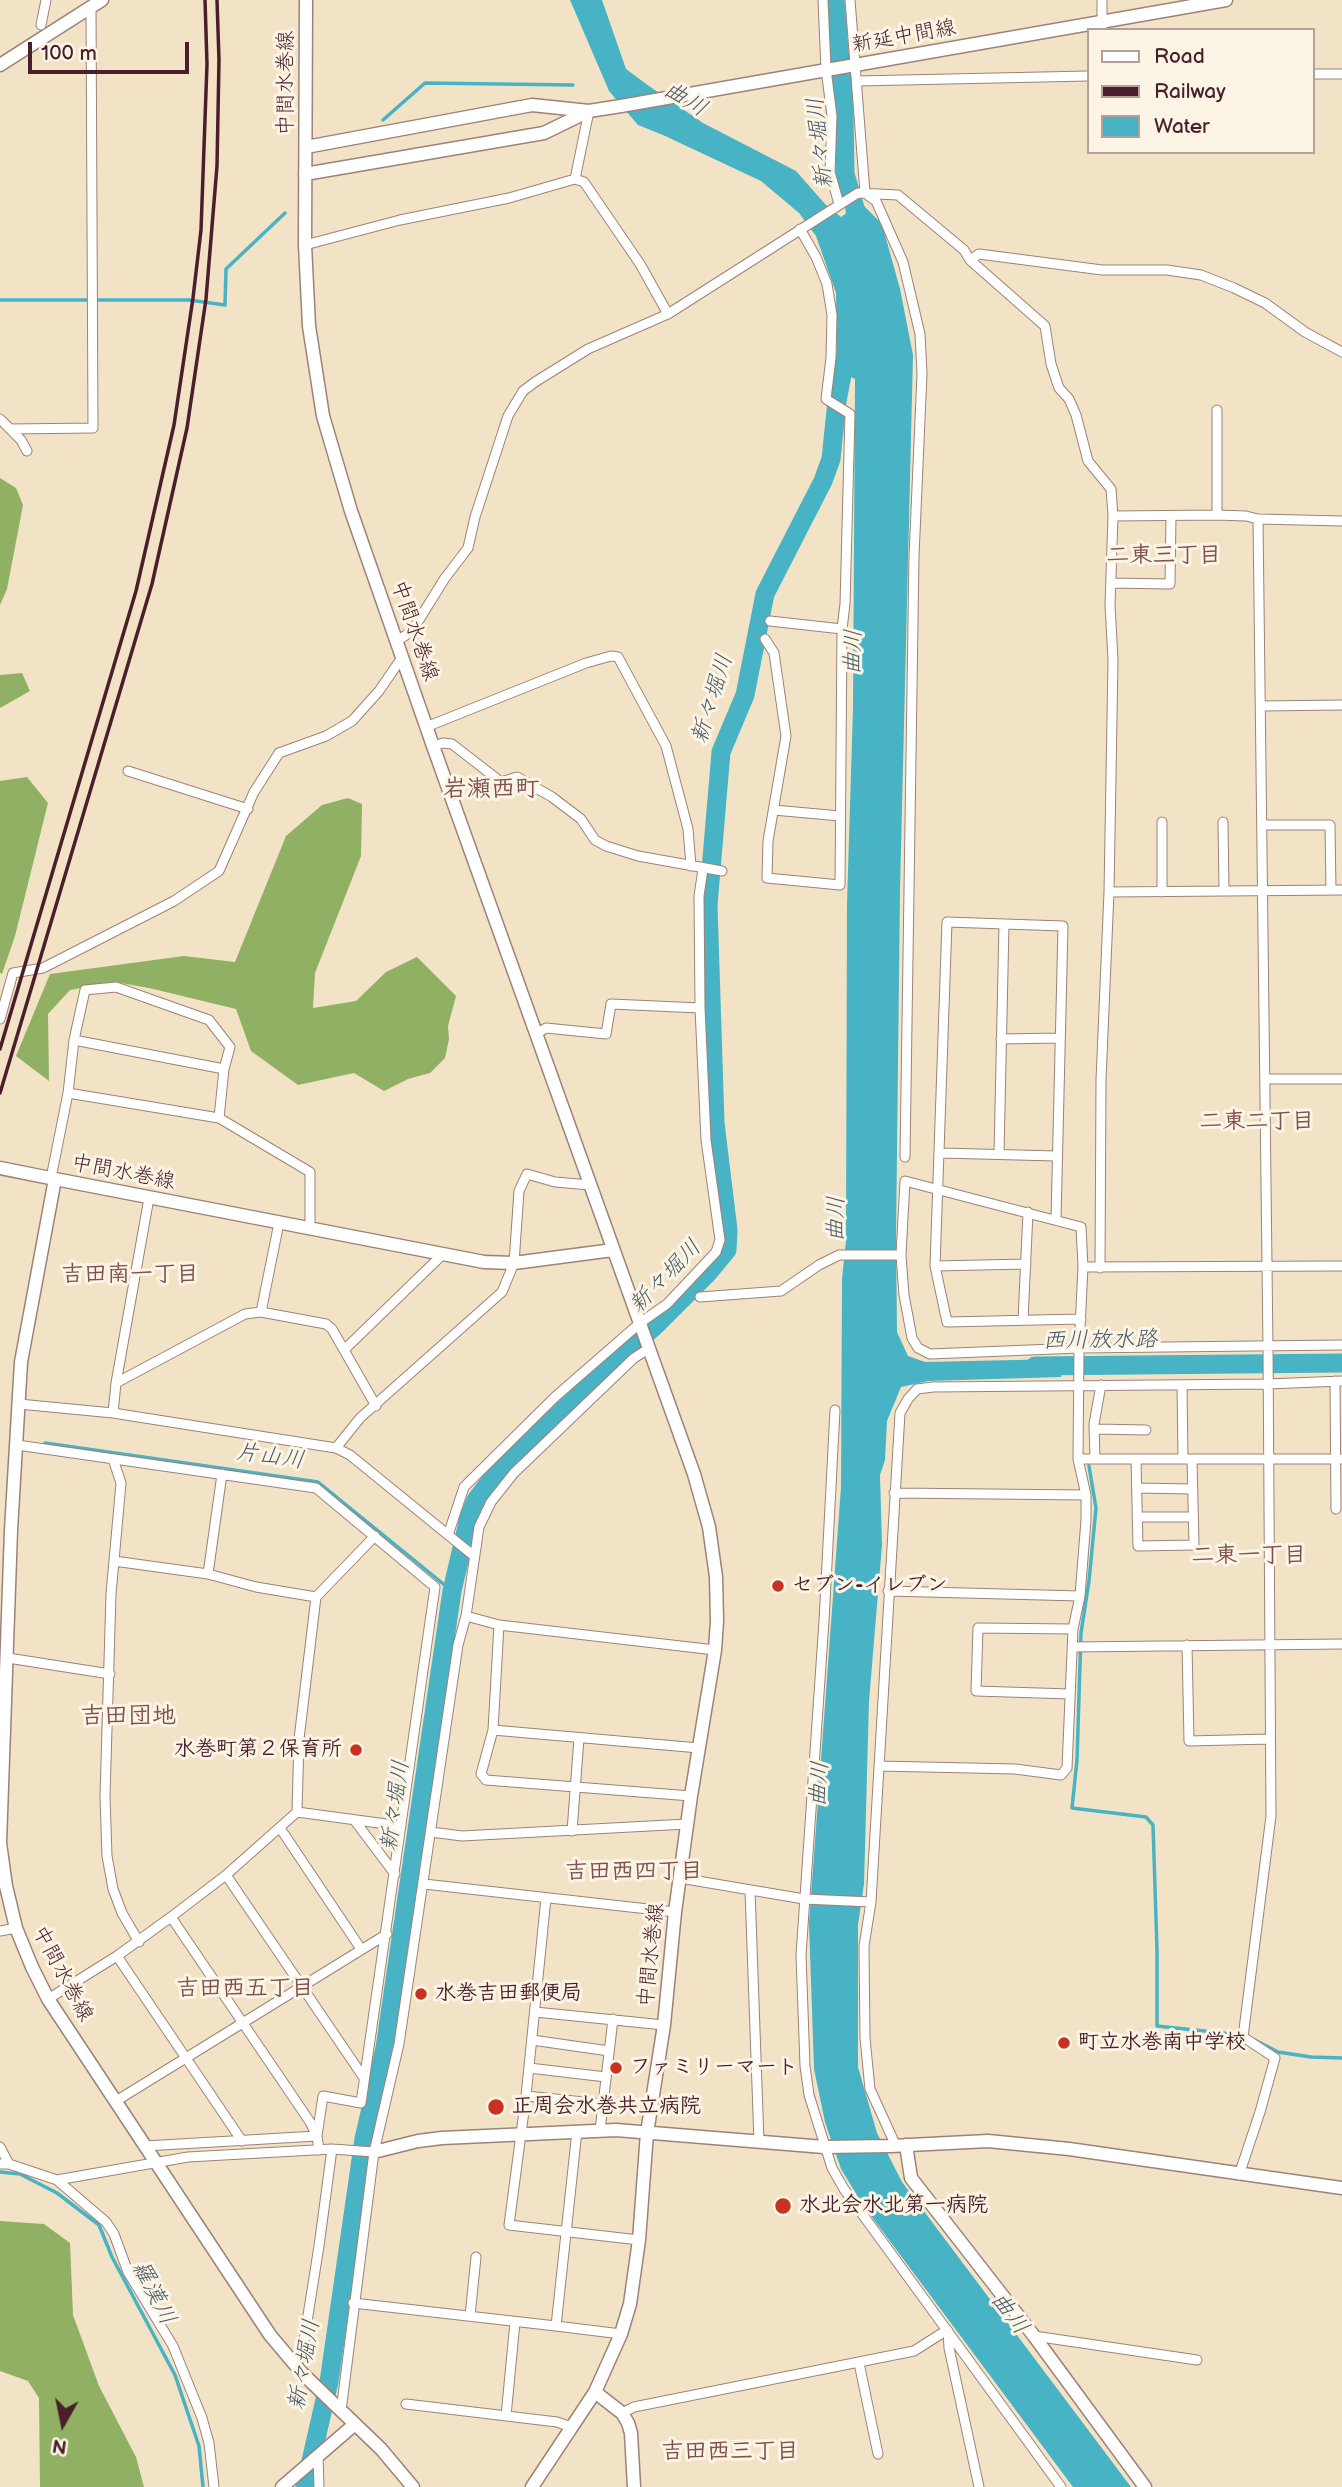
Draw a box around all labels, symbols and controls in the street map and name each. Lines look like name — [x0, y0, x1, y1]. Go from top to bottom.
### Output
street label: 新延中間線 — [850, 15, 958, 59]
scale bar — [32, 28, 192, 72]
legend — [1086, 28, 1314, 154]
street label: 中間水巻線 — [274, 31, 300, 135]
text: 100 m — [41, 41, 97, 66]
text: Road — [1154, 44, 1205, 69]
water label: 曲川 — [658, 76, 712, 124]
text: Railway — [1154, 79, 1226, 104]
water label: 新々堀川 — [802, 96, 840, 190]
text: Water — [1154, 114, 1210, 139]
district label: 二東三丁目 — [1107, 542, 1221, 570]
street label: 中間水巻線 — [385, 577, 443, 685]
water label: 曲川 — [839, 629, 869, 675]
water label: 新々堀川 — [686, 651, 740, 747]
district label: 岩瀬西町 — [443, 776, 539, 804]
district label: 二東二丁目 — [1200, 1108, 1314, 1136]
street label: 中間水巻線 — [69, 1151, 177, 1195]
water label: 曲川 — [823, 1196, 851, 1242]
water label: 新々堀川 — [624, 1234, 708, 1320]
district label: 吉田南一丁目 — [61, 1261, 199, 1289]
water label: 西川放水路 — [1042, 1326, 1158, 1356]
water label: 片山川 — [234, 1439, 306, 1475]
district label: 二東一丁目 — [1192, 1542, 1306, 1570]
place label: セブン-イレブン — [792, 1573, 948, 1599]
marker: セブン-イレブン — [770, 1578, 786, 1594]
district label: 吉田団地 — [80, 1703, 176, 1731]
place label: 水巻町第２保育所 — [174, 1737, 342, 1763]
marker: 水巻町第２保育所 — [348, 1742, 364, 1758]
water label: 新々堀川 — [376, 1759, 416, 1853]
water label: 曲川 — [805, 1760, 835, 1808]
district label: 吉田西四丁目 — [565, 1858, 703, 1886]
street label: 中間水巻線 — [634, 1901, 670, 2009]
street label: 中間水巻線 — [26, 1922, 98, 2026]
district label: 吉田西五丁目 — [176, 1975, 314, 2003]
place label: 水巻吉田郵便局 — [435, 1981, 582, 2007]
marker: 水巻吉田郵便局 — [413, 1986, 429, 2002]
place label: 町立水巻南中学校 — [1078, 2030, 1246, 2056]
marker: 町立水巻南中学校 — [1056, 2035, 1072, 2051]
place label: ファミリーマート — [630, 2055, 798, 2081]
marker: ファミリーマート — [608, 2060, 624, 2076]
place label: 正周会水巻共立病院 — [512, 2094, 701, 2120]
marker: 正周会水巻共立病院 — [486, 2097, 506, 2117]
place label: 水北会水北第一病院 — [799, 2193, 988, 2219]
marker: 水北会水北第一病院 — [773, 2196, 793, 2216]
water label: 羅漢川 — [125, 2256, 181, 2330]
water label: 曲川 — [984, 2287, 1034, 2341]
water label: 新々堀川 — [283, 2317, 327, 2413]
north arrow — [28, 2389, 98, 2459]
text: N — [51, 2433, 68, 2458]
district label: 吉田西三丁目 — [661, 2438, 799, 2466]

